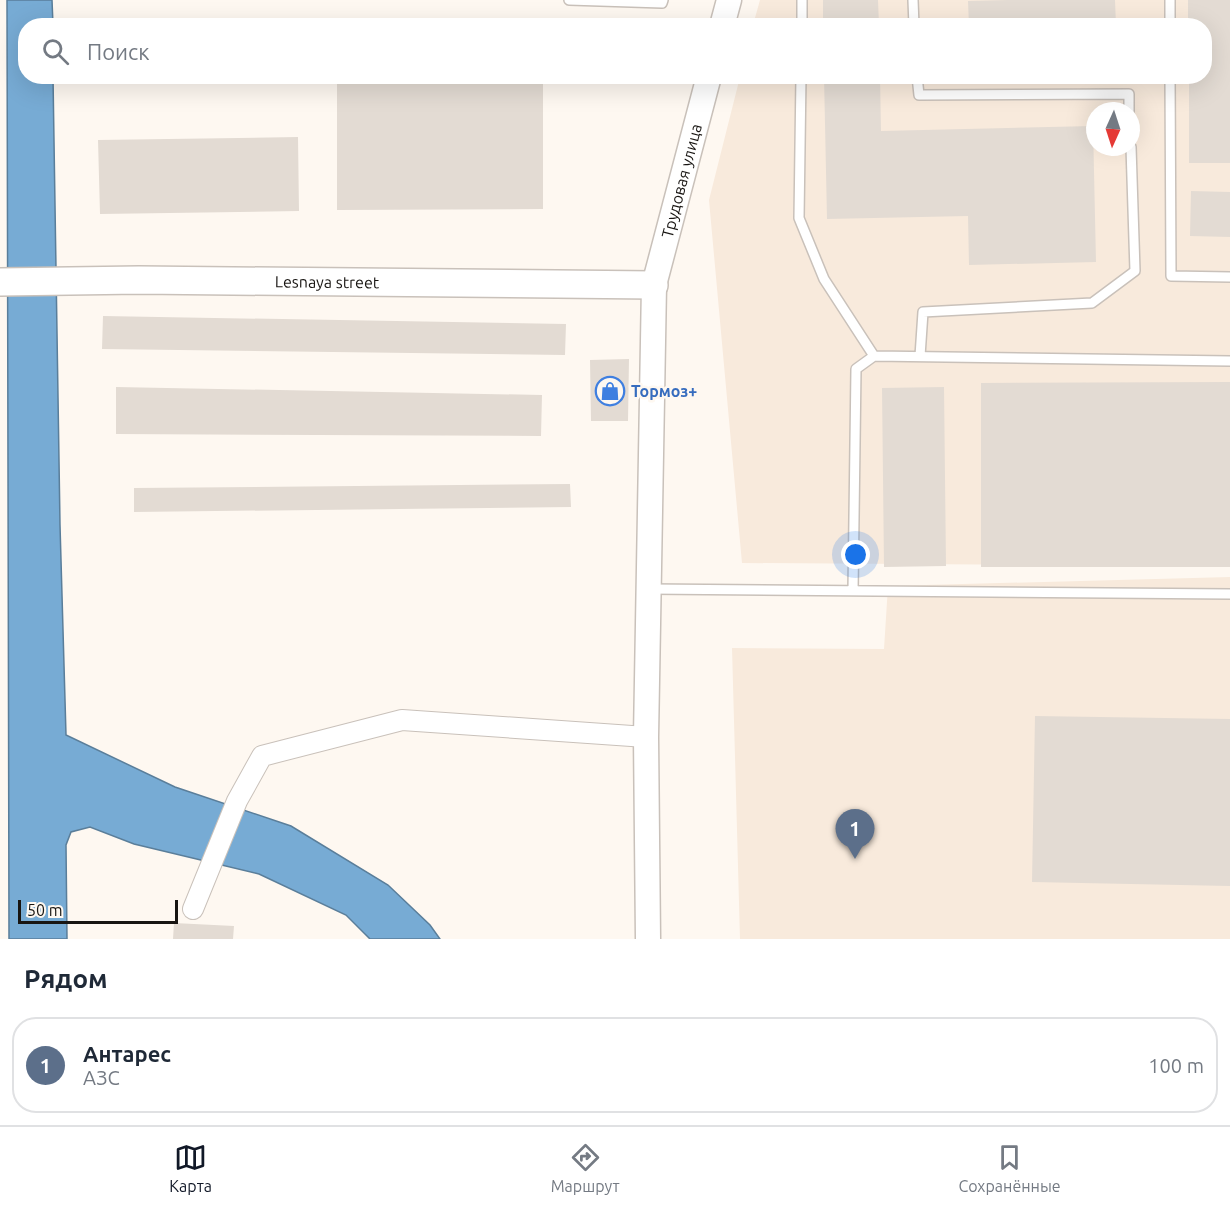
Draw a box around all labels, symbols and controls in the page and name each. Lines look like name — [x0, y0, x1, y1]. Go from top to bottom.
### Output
search box — [18, 18, 1212, 84]
icon: search — [39, 35, 72, 68]
text: Поиск — [87, 39, 150, 64]
north arrow — [1086, 102, 1140, 156]
street label: Трудовая улица — [658, 122, 705, 240]
street label: Lesnaya street — [275, 272, 380, 291]
shop icon: Тормоз+ — [594, 375, 626, 407]
place label: Тормоз+ — [631, 382, 697, 400]
your location — [841, 540, 870, 569]
pin: 1 — [836, 810, 874, 859]
scale bar — [18, 897, 178, 924]
text: 50 m — [27, 901, 63, 919]
text: Рядом — [24, 964, 108, 993]
text: Антарес — [83, 1041, 171, 1066]
text: 1 — [40, 1054, 51, 1077]
text: 100 m — [1148, 1054, 1204, 1077]
text: АЗС — [83, 1066, 120, 1089]
tab: Карта — [169, 1141, 212, 1195]
tab: Маршрут — [551, 1141, 620, 1195]
tab: Сохранённые — [958, 1141, 1061, 1195]

